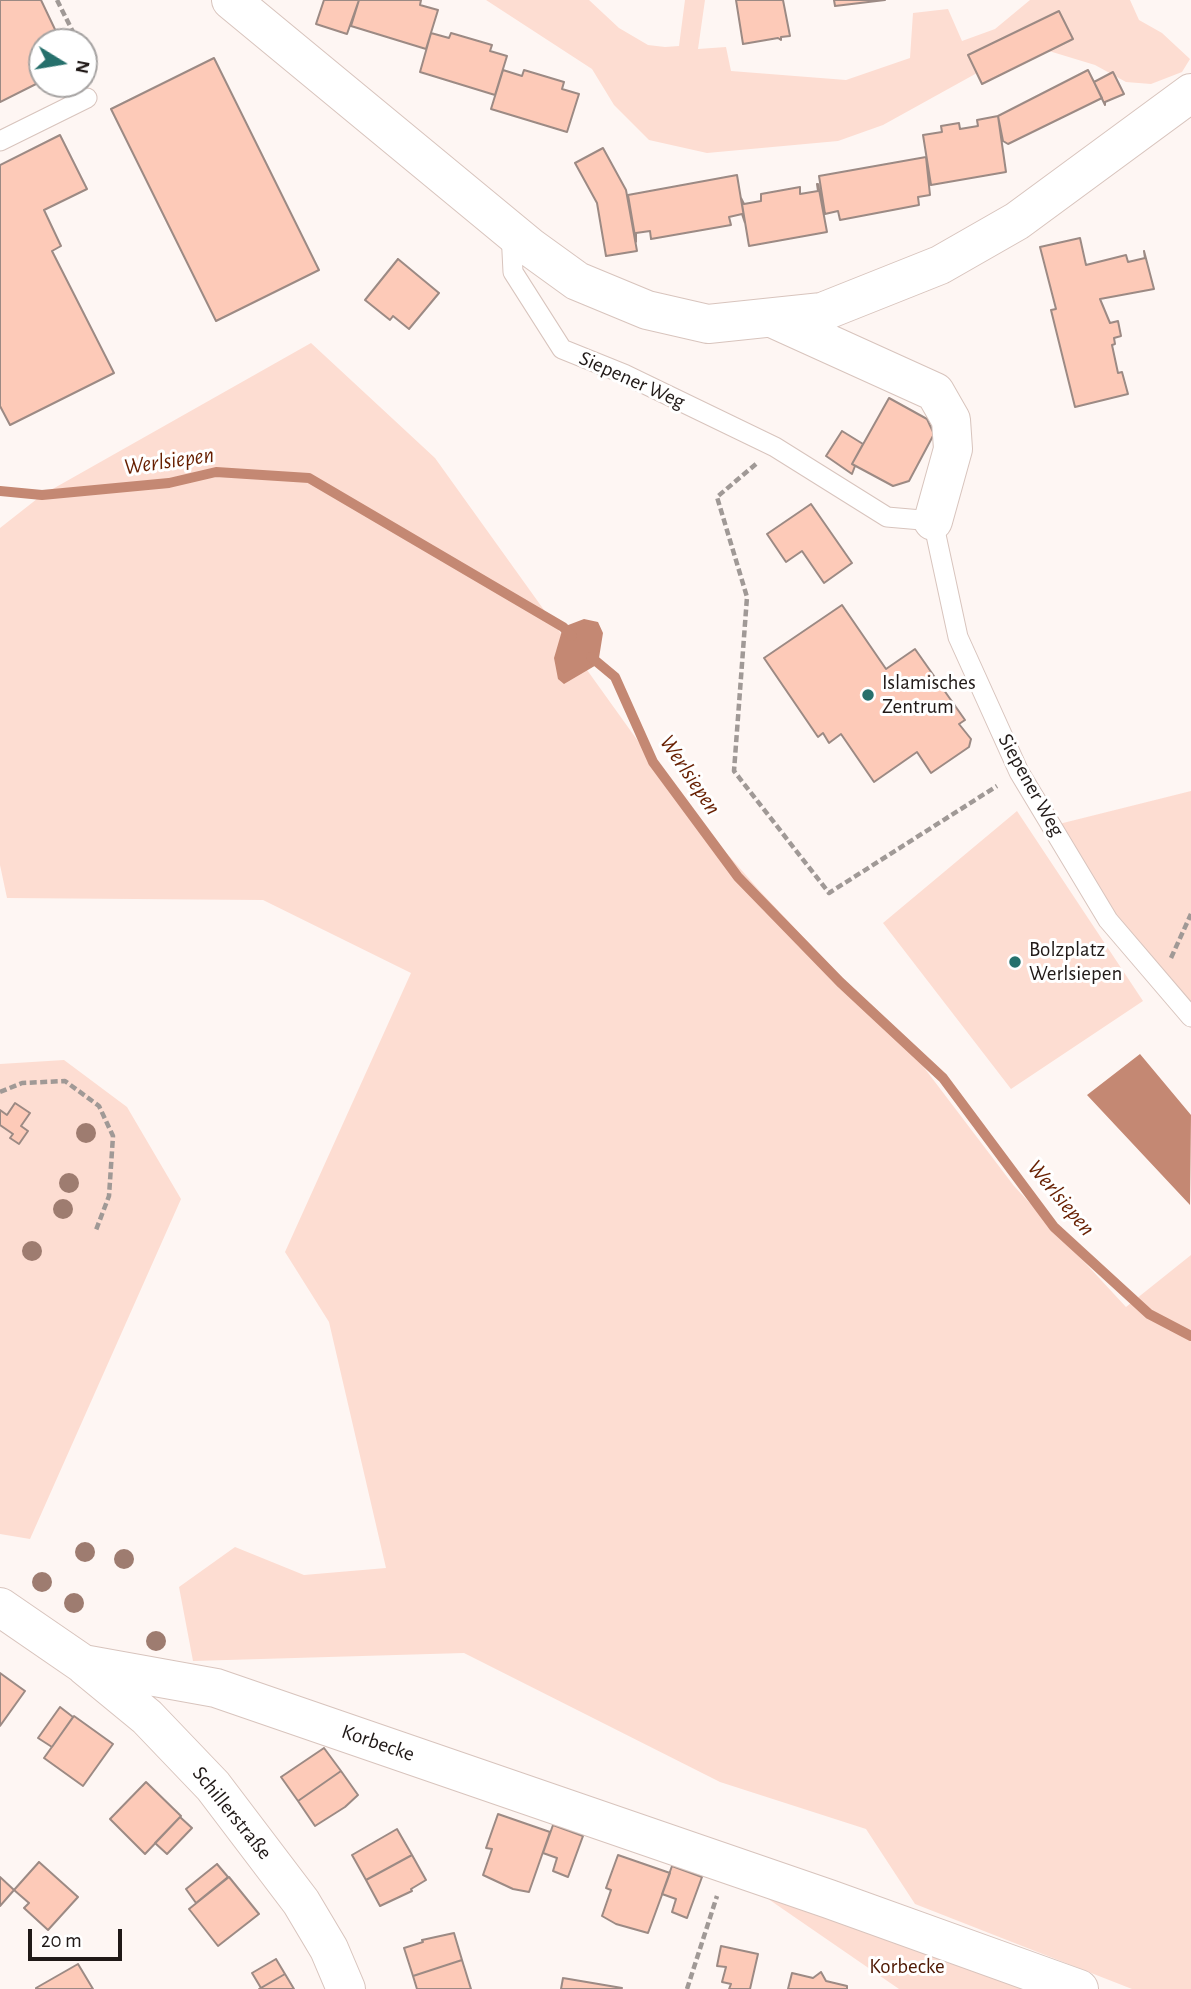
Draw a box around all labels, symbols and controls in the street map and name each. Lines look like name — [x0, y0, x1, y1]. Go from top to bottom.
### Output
north arrow — [28, 28, 98, 98]
text: N — [72, 58, 93, 75]
street label: Siepener Weg — [575, 345, 689, 415]
water label: Werlsiepen — [122, 441, 216, 481]
place label: Islamisches Zentrum — [882, 670, 976, 720]
marker: Islamisches Zentrum — [860, 687, 876, 703]
street label: Siepener Weg — [993, 729, 1069, 841]
water label: Werlsiepen — [653, 730, 727, 820]
place label: Bolzplatz Werlsiepen — [1029, 937, 1122, 987]
marker: Bolzplatz Werlsiepen — [1007, 954, 1023, 970]
water label: Werlsiepen — [1021, 1154, 1101, 1242]
street label: Korbecke — [338, 1719, 418, 1767]
street label: Schillerstraße — [187, 1761, 277, 1865]
scale bar — [32, 1916, 126, 1960]
text: 20 m — [41, 1930, 82, 1951]
park label: Korbecke — [869, 1954, 945, 1980]

